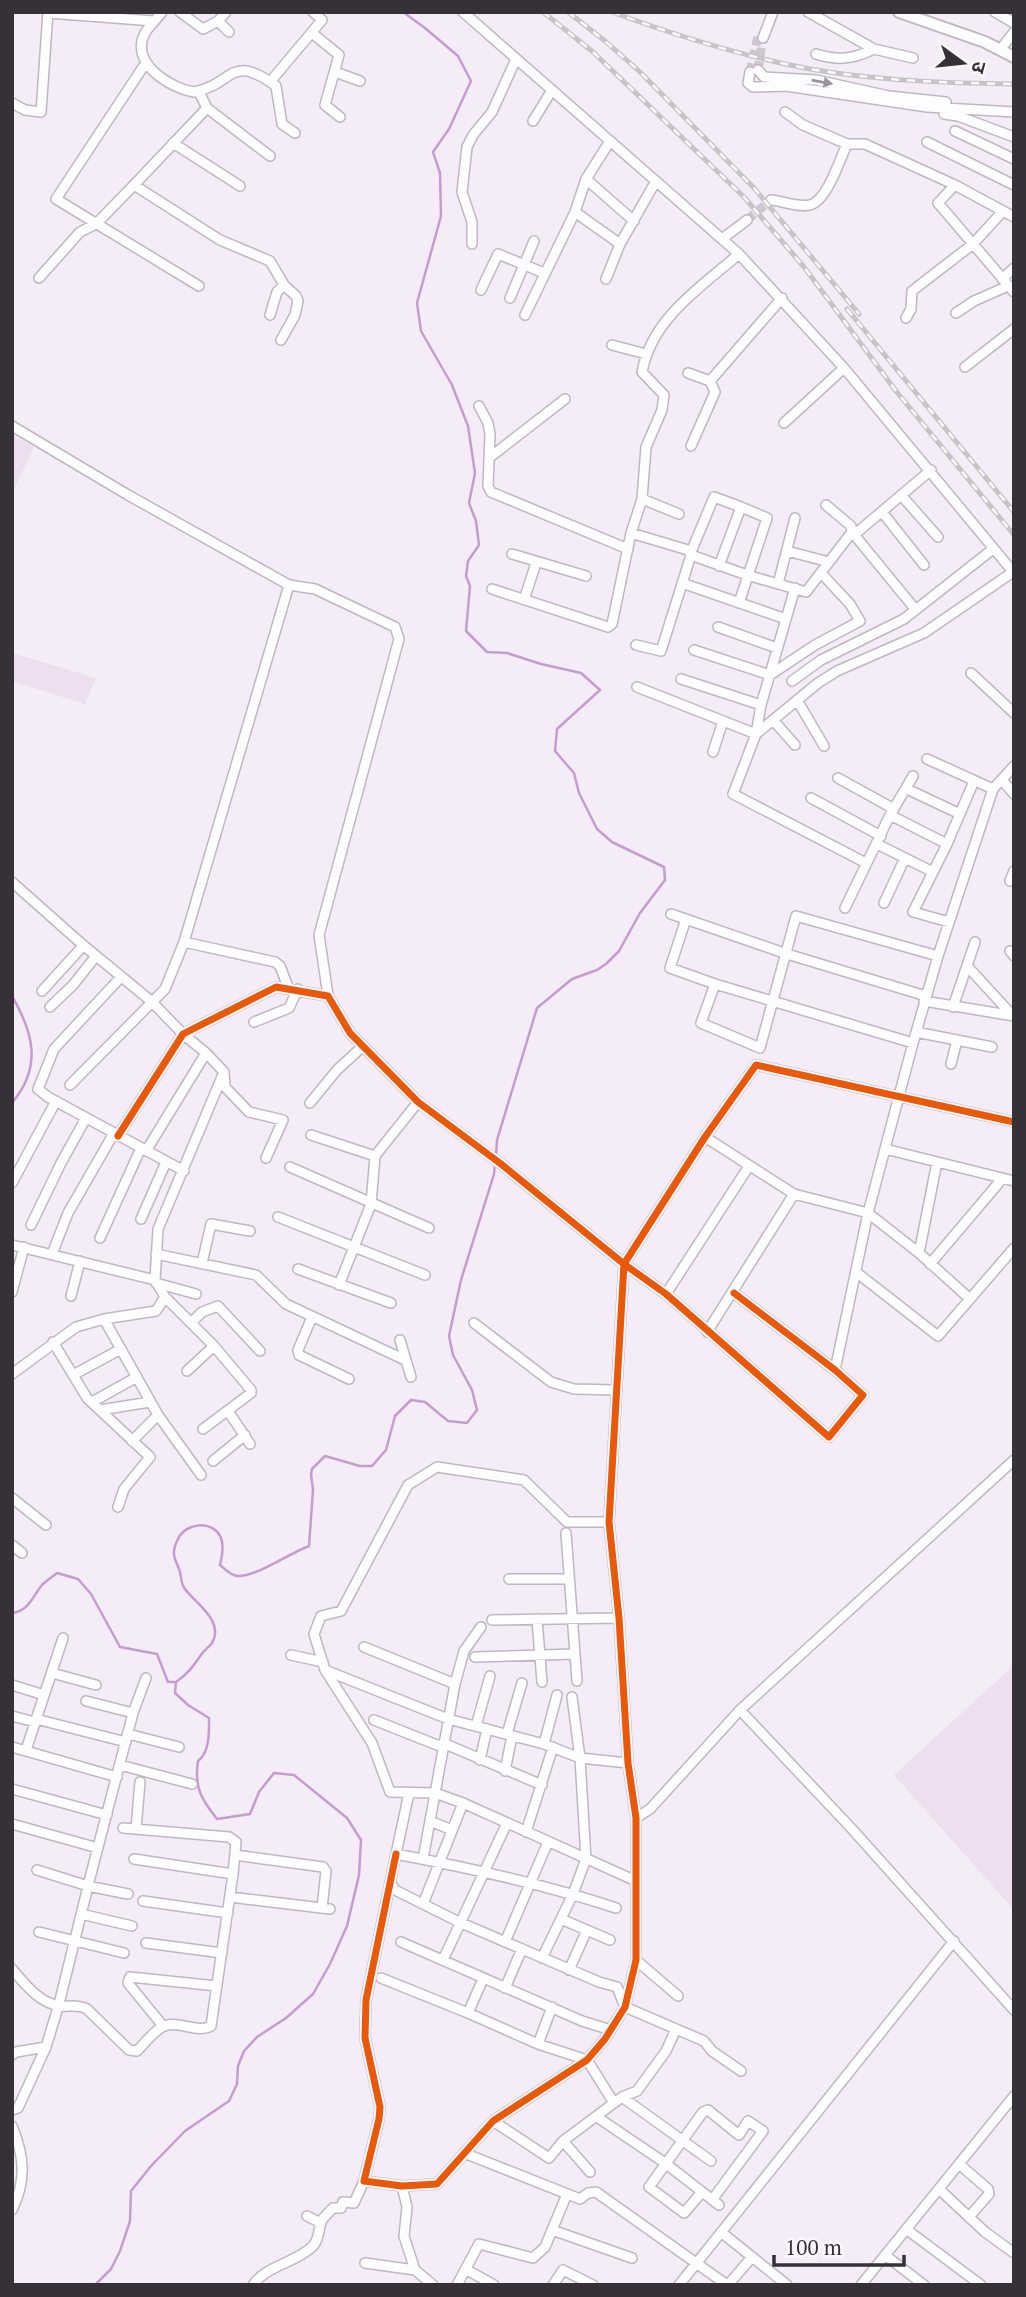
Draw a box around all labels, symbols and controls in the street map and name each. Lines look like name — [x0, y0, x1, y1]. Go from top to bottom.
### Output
north arrow — [928, 28, 998, 98]
text: उ — [966, 59, 993, 77]
one-way arrow — [811, 77, 833, 88]
scale bar — [774, 2224, 904, 2268]
text: 100 m — [785, 2233, 842, 2261]

